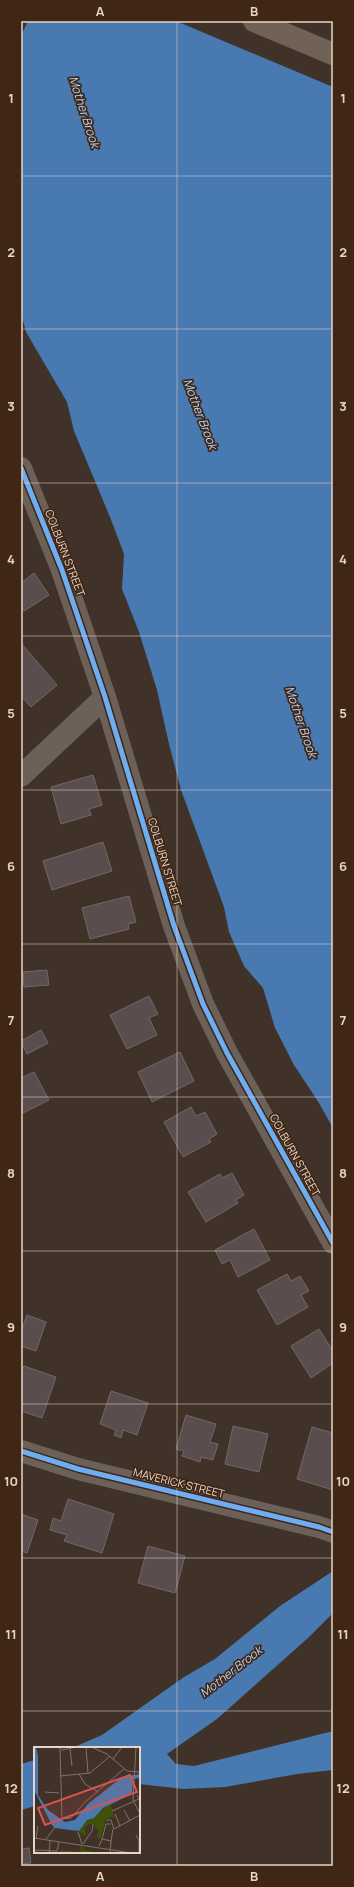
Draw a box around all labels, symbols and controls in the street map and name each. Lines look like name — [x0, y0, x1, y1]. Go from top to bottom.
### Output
text: A — [96, 2, 105, 20]
text: B — [250, 2, 258, 20]
water label: Mother Brook — [65, 74, 105, 152]
text: 1 — [8, 89, 14, 107]
text: 1 — [340, 89, 346, 107]
text: 2 — [7, 243, 15, 261]
text: 2 — [339, 243, 347, 261]
water label: Mother Brook — [179, 376, 222, 454]
text: 3 — [7, 397, 15, 415]
text: 3 — [339, 397, 347, 415]
street label: COLBURN STREET — [42, 507, 89, 599]
text: 4 — [7, 550, 15, 568]
text: 4 — [339, 550, 347, 568]
water label: Mother Brook — [281, 684, 322, 762]
text: 5 — [7, 704, 15, 722]
text: 5 — [339, 704, 347, 722]
street label: COLBURN STREET — [145, 816, 186, 908]
text: 6 — [7, 857, 15, 875]
text: 6 — [339, 857, 347, 875]
text: 7 — [8, 1011, 15, 1029]
text: 7 — [340, 1011, 347, 1029]
street label: COLBURN STREET — [267, 1111, 324, 1199]
text: 8 — [7, 1164, 15, 1182]
text: 8 — [339, 1164, 347, 1182]
text: 9 — [7, 1318, 15, 1336]
text: 9 — [339, 1318, 347, 1336]
street label: MAVERICK STREET — [132, 1464, 227, 1501]
text: 10 — [4, 1472, 18, 1490]
text: 10 — [336, 1472, 350, 1490]
text: 11 — [5, 1625, 17, 1643]
text: 11 — [337, 1625, 349, 1643]
water label: Mother Brook — [196, 1641, 267, 1701]
inset map — [34, 1747, 140, 1853]
text: 12 — [4, 1779, 18, 1797]
text: 12 — [336, 1779, 350, 1797]
text: A — [96, 1867, 105, 1885]
text: B — [250, 1867, 258, 1885]

